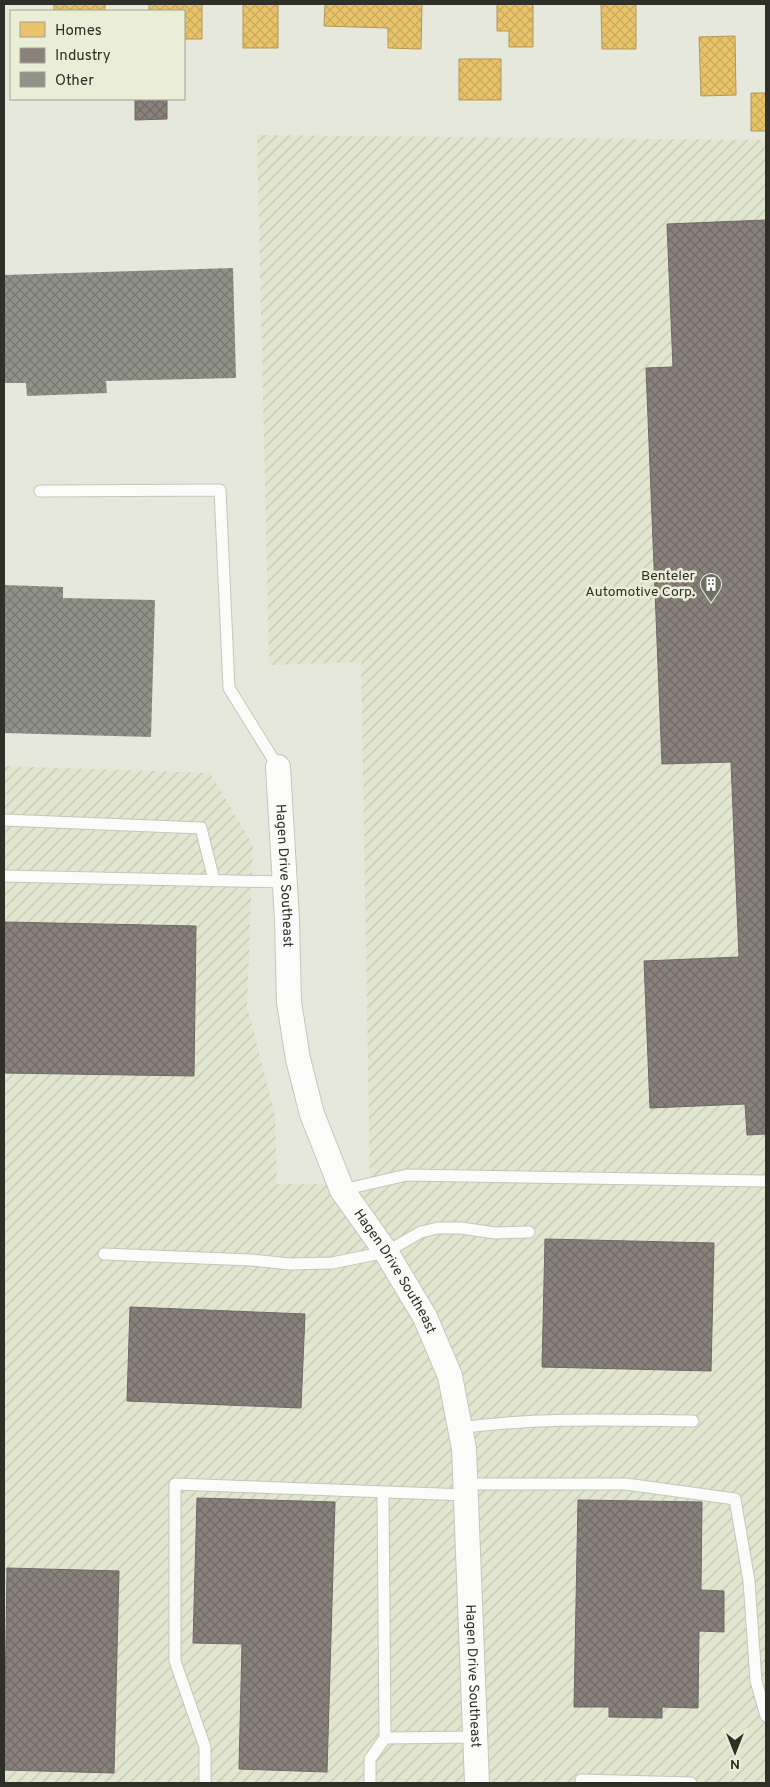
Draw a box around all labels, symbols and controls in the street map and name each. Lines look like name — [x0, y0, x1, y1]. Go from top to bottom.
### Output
legend — [10, 10, 185, 100]
text: Homes — [55, 22, 102, 41]
text: Industry — [55, 47, 111, 66]
text: Other — [55, 72, 94, 91]
place label: Benteler Automotive Corp. — [585, 568, 696, 601]
building icon: Benteler Automotive Corp. — [699, 572, 723, 603]
street label: Hagen Drive Southeast — [272, 804, 296, 948]
street label: Hagen Drive Southeast — [350, 1206, 440, 1336]
street label: Hagen Drive Southeast — [462, 1604, 484, 1748]
north arrow — [710, 1727, 760, 1777]
text: N — [730, 1755, 740, 1772]

